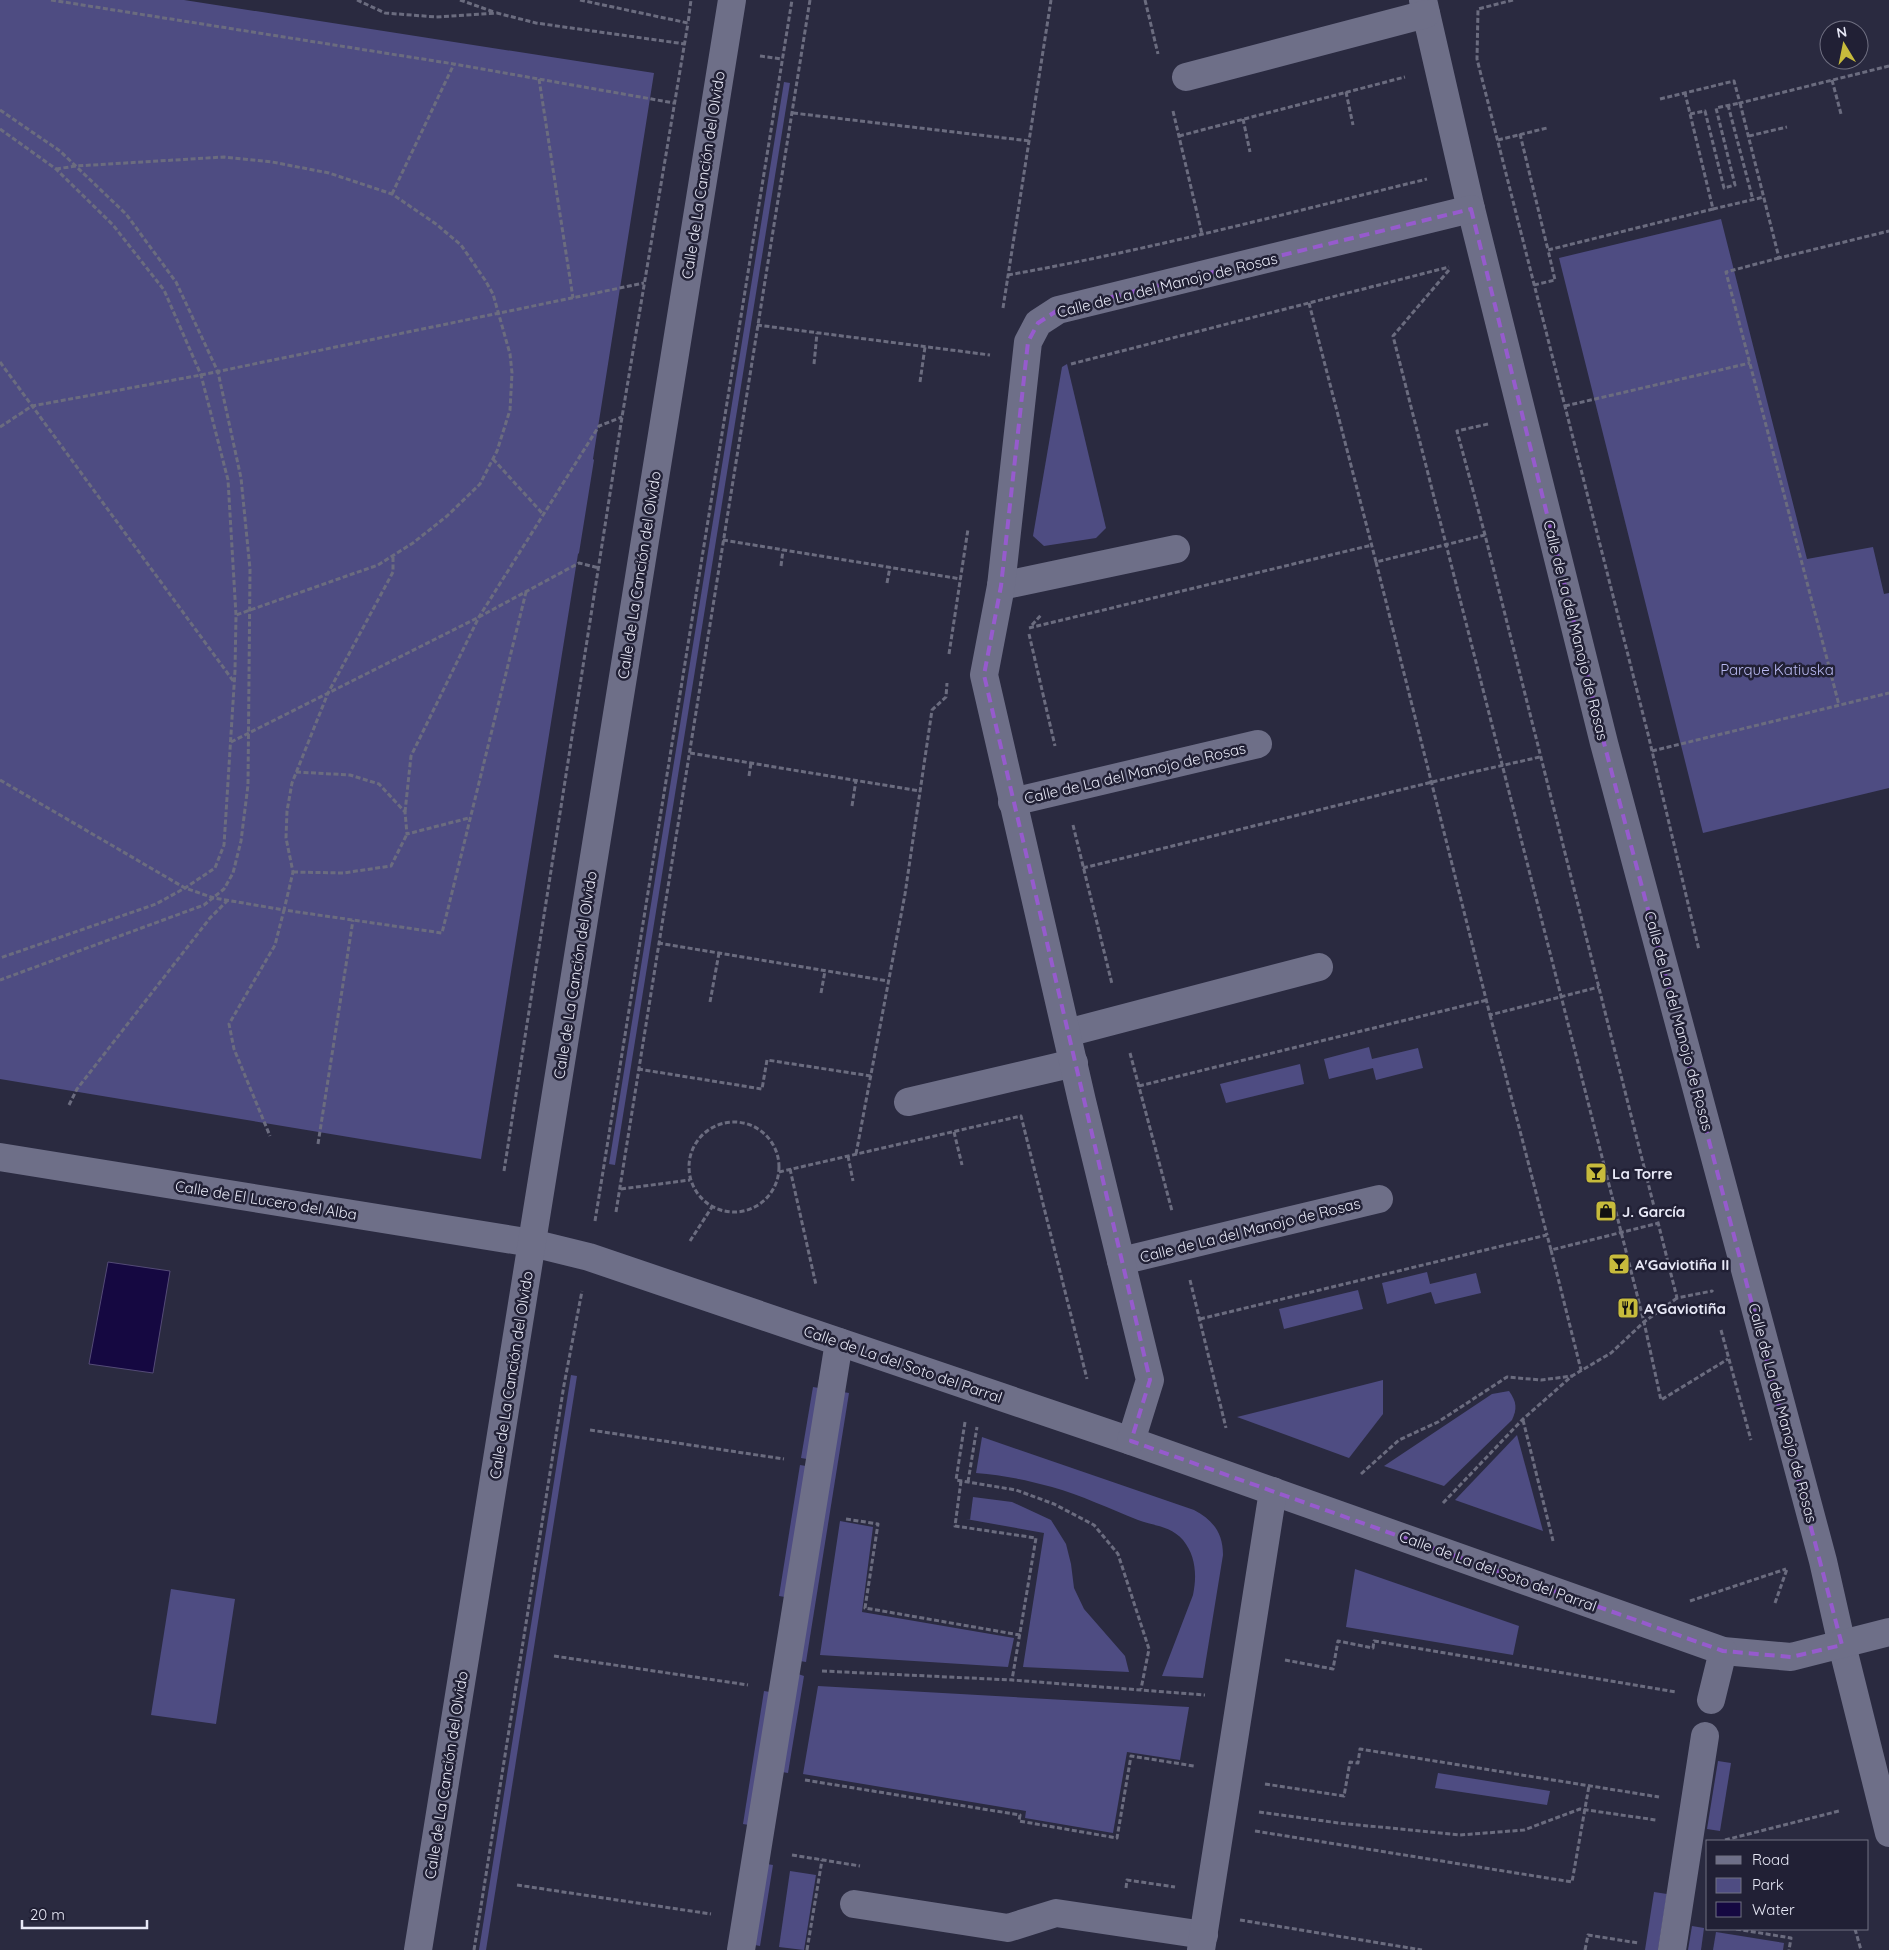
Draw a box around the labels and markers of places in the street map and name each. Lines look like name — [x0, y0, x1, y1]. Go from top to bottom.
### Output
bar icon: La Torre — [1584, 1161, 1608, 1185]
place label: La Torre — [1612, 1164, 1673, 1183]
shop icon: J. García — [1594, 1199, 1618, 1223]
place label: J. García — [1622, 1202, 1685, 1221]
bar icon: A'Gaviotiña II — [1607, 1252, 1631, 1276]
place label: A'Gaviotiña II — [1635, 1255, 1729, 1274]
restaurant icon: A'Gaviotiña — [1616, 1296, 1640, 1320]
place label: A'Gaviotiña — [1644, 1299, 1726, 1318]

